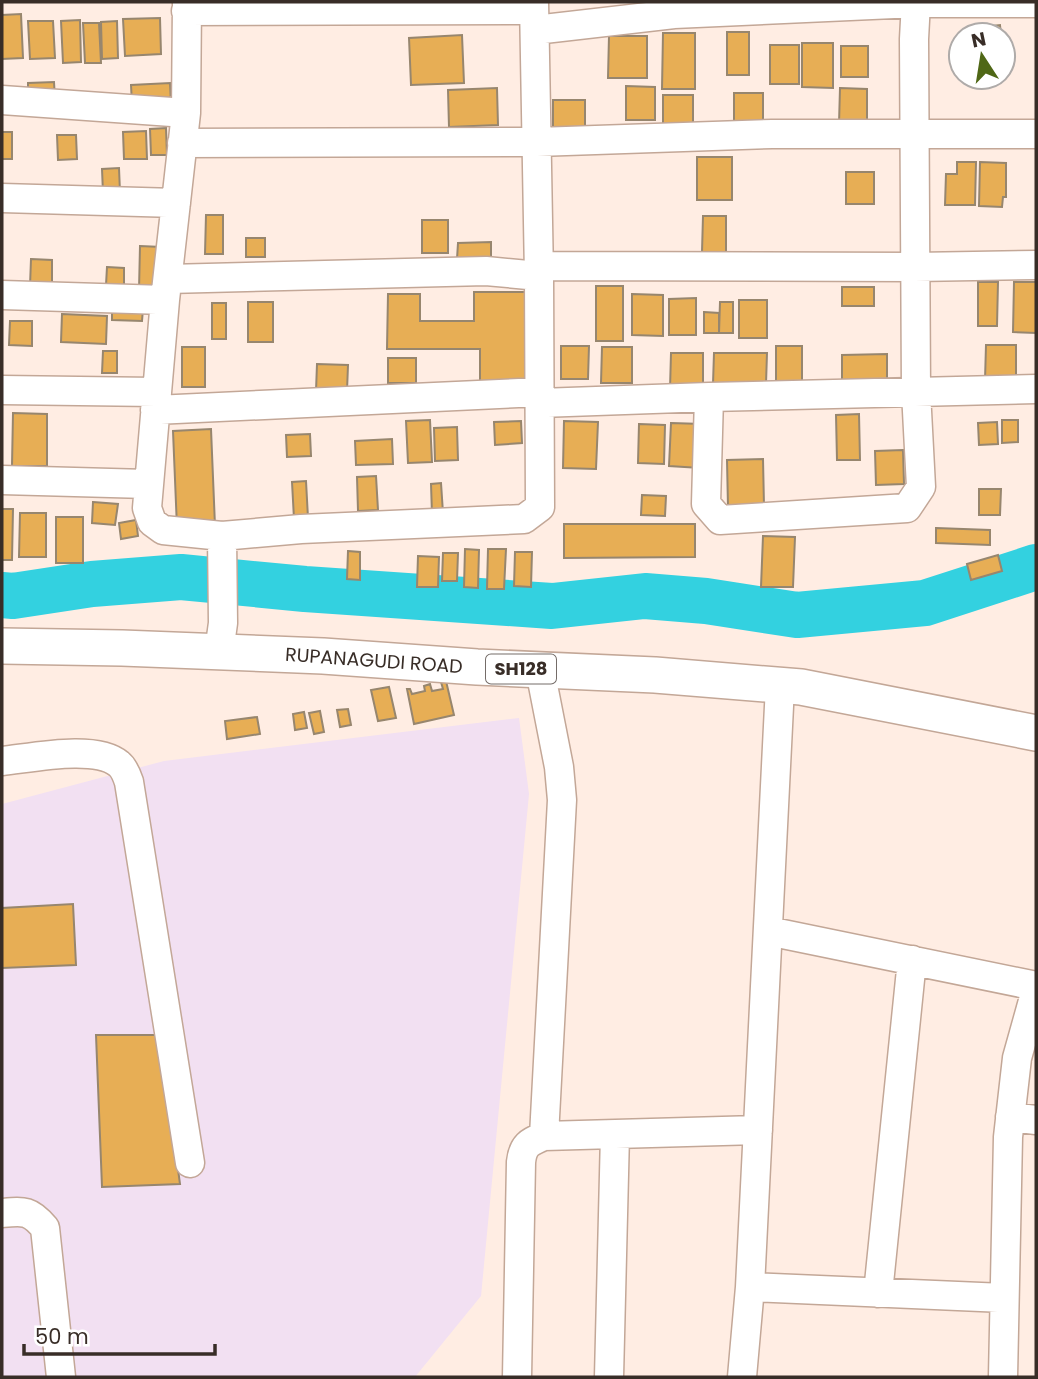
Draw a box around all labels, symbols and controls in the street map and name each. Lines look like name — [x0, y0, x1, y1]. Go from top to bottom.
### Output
north arrow — [947, 21, 1017, 91]
text: N — [969, 25, 988, 55]
street label: RUPANAGUDI ROAD — [284, 641, 464, 680]
road number: SH128 — [486, 654, 556, 684]
scale bar — [24, 1312, 215, 1356]
text: 50 m — [35, 1322, 89, 1351]

